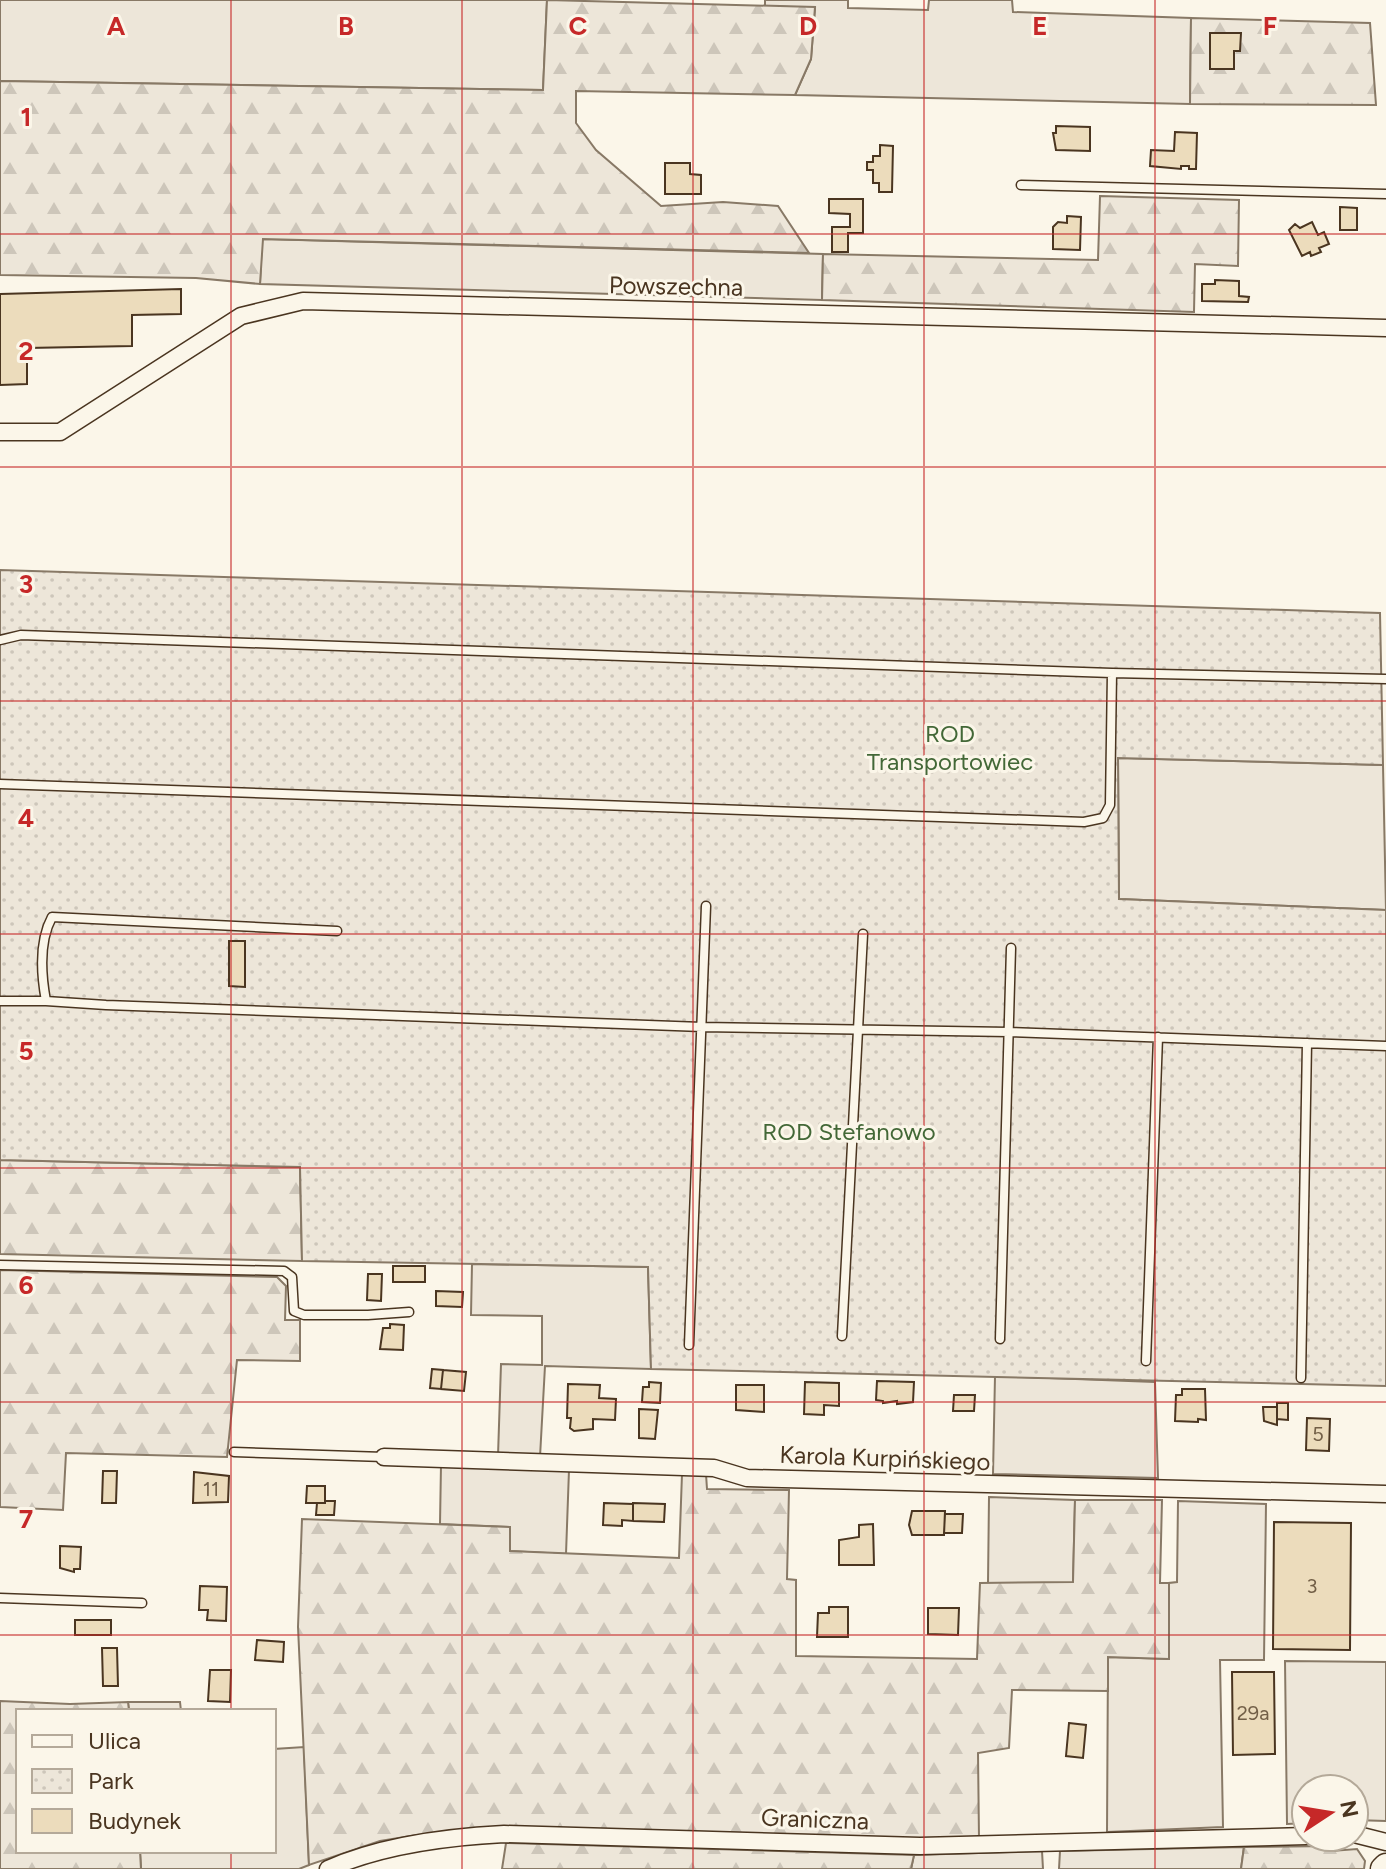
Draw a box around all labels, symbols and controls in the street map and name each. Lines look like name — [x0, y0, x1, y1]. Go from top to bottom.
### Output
text: A — [107, 10, 126, 42]
text: B — [338, 10, 354, 42]
text: C — [569, 10, 588, 42]
text: D — [799, 10, 817, 42]
text: E — [1032, 10, 1048, 42]
text: F — [1263, 10, 1277, 42]
text: 1 — [21, 101, 31, 133]
street label: Powszechna — [609, 270, 743, 302]
text: 2 — [18, 335, 34, 367]
text: 3 — [19, 568, 33, 600]
park label: ROD Transportowiec — [867, 719, 1033, 776]
text: 4 — [18, 802, 34, 834]
text: 5 — [18, 1035, 34, 1067]
park label: ROD Stefanowo — [762, 1117, 936, 1146]
text: 6 — [18, 1269, 34, 1301]
house number: 5 — [1312, 1422, 1324, 1446]
street label: Karola Kurpińskiego — [779, 1440, 991, 1476]
house number: 11 — [203, 1477, 219, 1501]
text: 7 — [19, 1503, 33, 1535]
house number: 3 — [1307, 1574, 1317, 1598]
house number: 29a — [1237, 1701, 1269, 1725]
legend — [16, 1709, 276, 1853]
text: Ulica — [88, 1726, 141, 1755]
text: Park — [88, 1766, 134, 1795]
north arrow — [1290, 1773, 1370, 1853]
text: N — [1334, 1798, 1364, 1820]
street label: Graniczna — [761, 1803, 869, 1835]
text: Budynek — [88, 1806, 181, 1835]

